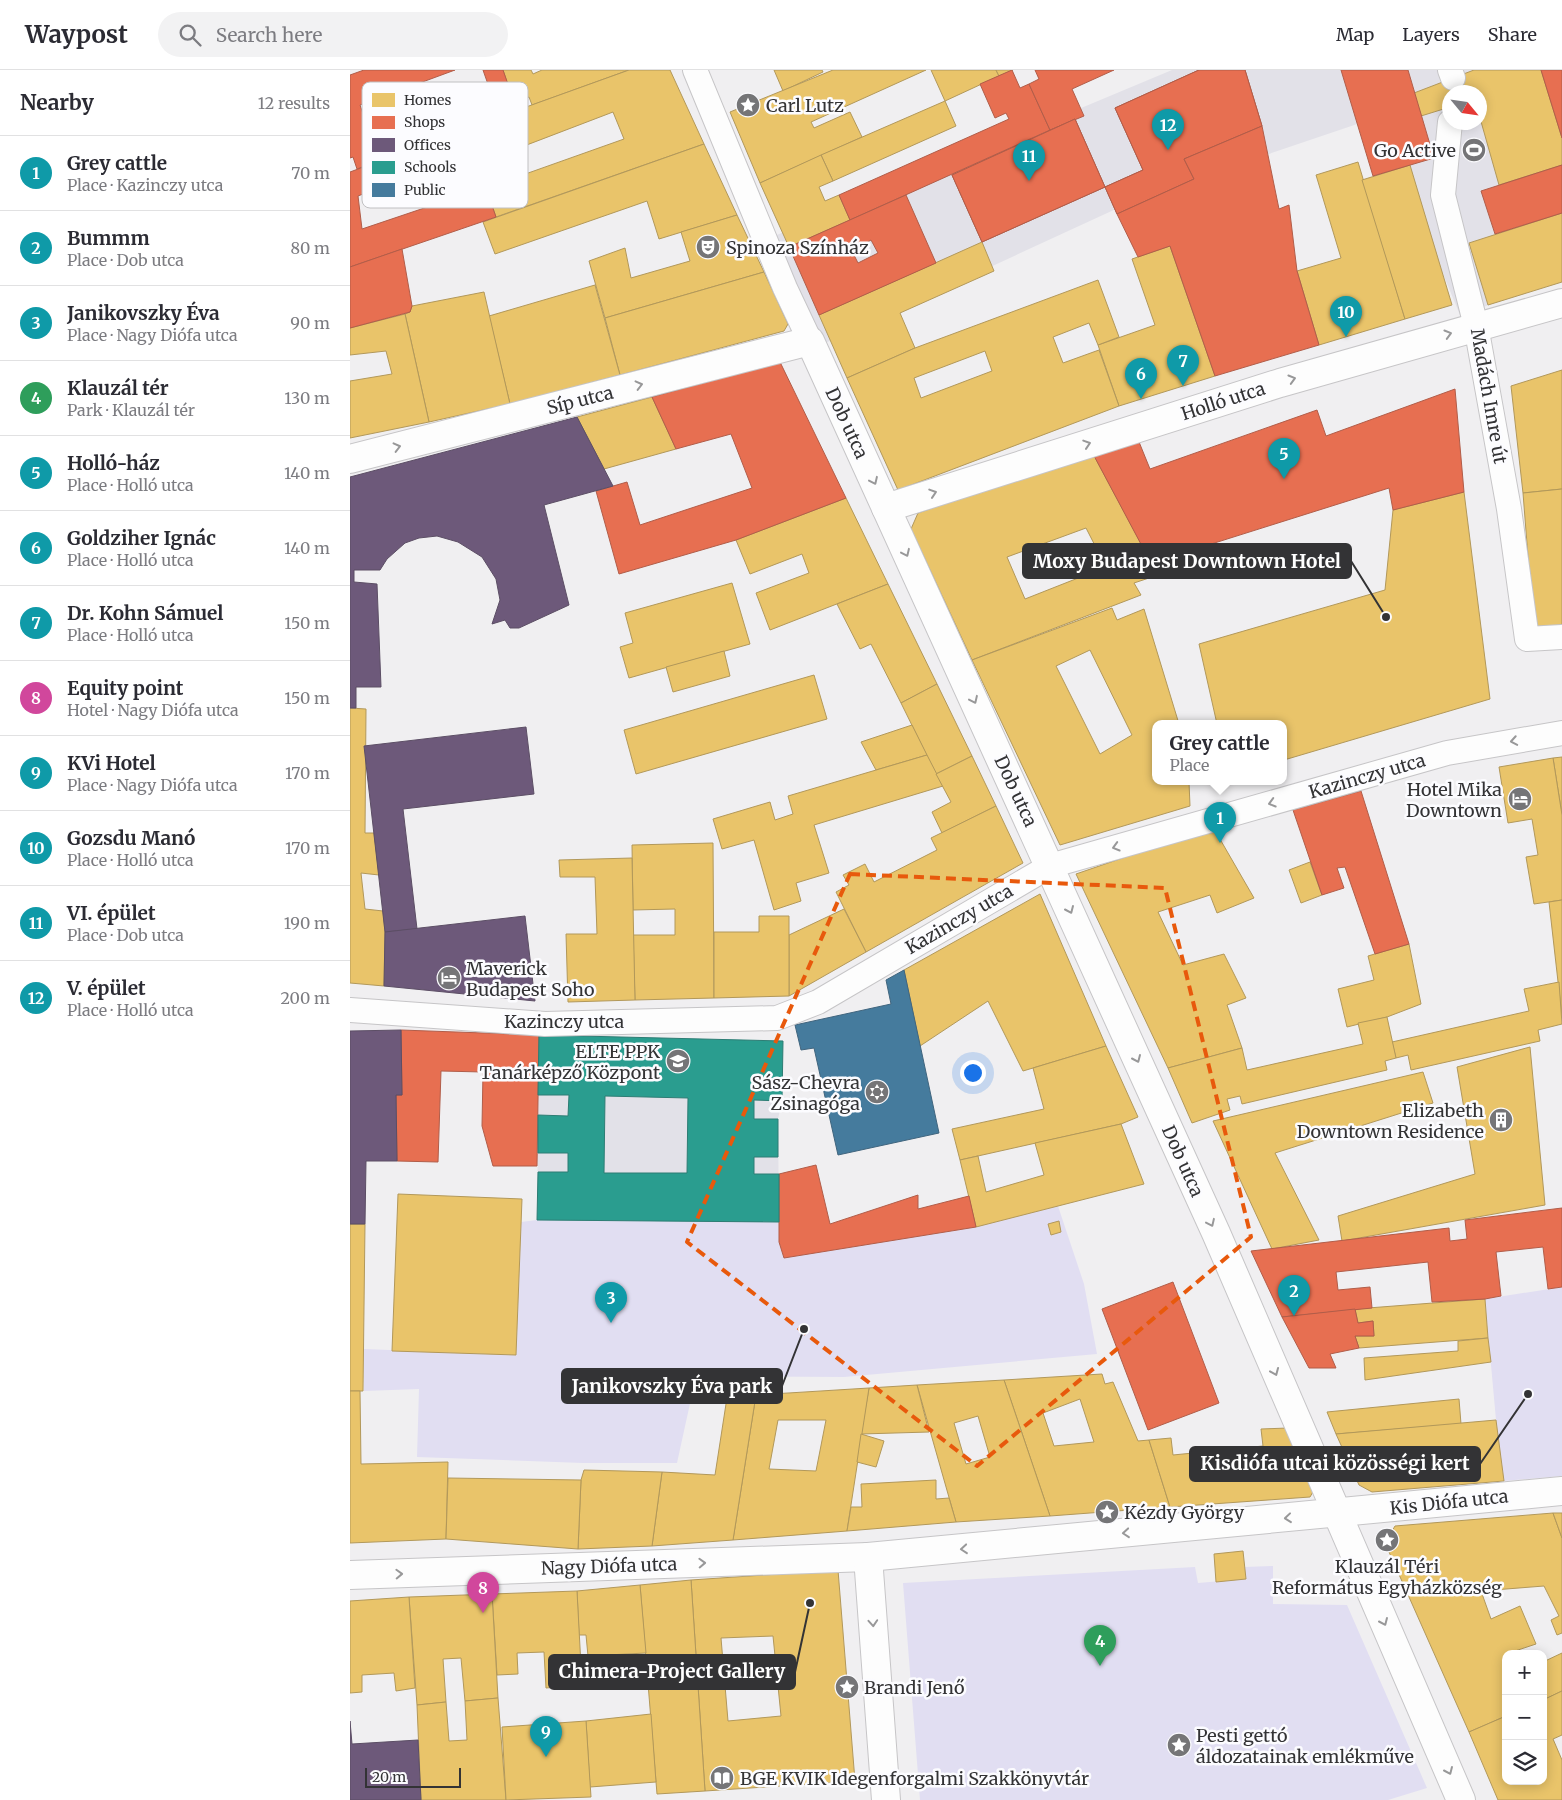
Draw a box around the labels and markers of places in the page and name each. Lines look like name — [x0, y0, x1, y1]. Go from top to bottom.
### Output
place icon: Carl Lutz — [735, 92, 761, 118]
place label: Carl Lutz — [766, 94, 844, 117]
pin: 12 — [1152, 109, 1184, 150]
sports icon: Go Active — [1461, 137, 1487, 163]
place label: Go Active — [1374, 139, 1456, 162]
pin: 11 — [1013, 140, 1045, 181]
theatre icon: Spinoza Színház — [695, 234, 721, 260]
place label: Spinoza Színház — [726, 236, 869, 259]
pin: 10 — [1330, 296, 1362, 337]
pin: 7 — [1167, 345, 1199, 386]
pin: 6 — [1125, 358, 1157, 399]
pin: 5 — [1268, 438, 1300, 479]
callout: Moxy Budapest Downtown Hotel — [1023, 544, 1351, 578]
place label: Hotel Mika Downtown — [1406, 778, 1502, 822]
hotel icon: Hotel Mika Downtown — [1507, 786, 1533, 812]
pin: 1 — [1204, 802, 1236, 843]
place label: Maverick Budapest Soho — [466, 957, 594, 1001]
hotel icon: Maverick Budapest Soho — [436, 965, 462, 991]
place label: ELTE PPK Tanárképző Központ — [480, 1040, 660, 1084]
school or university icon: ELTE PPK Tanárképző Központ — [665, 1048, 691, 1074]
place label: Sász-Chevra Zsinagóga — [752, 1071, 860, 1115]
synagogue icon: Sász-Chevra Zsinagóga — [864, 1079, 890, 1105]
place label: Elizabeth Downtown Residence — [1297, 1099, 1484, 1143]
building icon: Elizabeth Downtown Residence — [1488, 1107, 1514, 1133]
pin: 2 — [1278, 1275, 1310, 1316]
pin: 3 — [595, 1282, 627, 1323]
callout: Janikovszky Éva park — [562, 1369, 782, 1403]
callout: Kisdiófa utcai közösségi kert — [1190, 1447, 1480, 1481]
place icon: Kézdy György — [1094, 1499, 1120, 1525]
place label: Kézdy György — [1124, 1501, 1245, 1524]
place icon: Klauzál Téri Református Egyházközség — [1374, 1527, 1400, 1553]
place label: Klauzál Téri Református Egyházközség — [1272, 1555, 1502, 1599]
pin: 8 — [467, 1572, 499, 1613]
pin: 4 — [1084, 1625, 1116, 1666]
callout: Chimera-Project Gallery — [549, 1655, 795, 1689]
place icon: Brandi Jenő — [834, 1674, 860, 1700]
place label: Brandi Jenő — [864, 1676, 964, 1699]
pin: 9 — [530, 1716, 562, 1757]
place label: Pesti gettó áldozatainak emlékműve — [1196, 1724, 1414, 1768]
place icon: Pesti gettó áldozatainak emlékműve — [1166, 1732, 1192, 1758]
library icon: BGE KVIK Idegenforgalmi Szakkönyvtár — [709, 1765, 735, 1791]
place label: BGE KVIK Idegenforgalmi Szakkönyvtár — [740, 1767, 1089, 1790]

